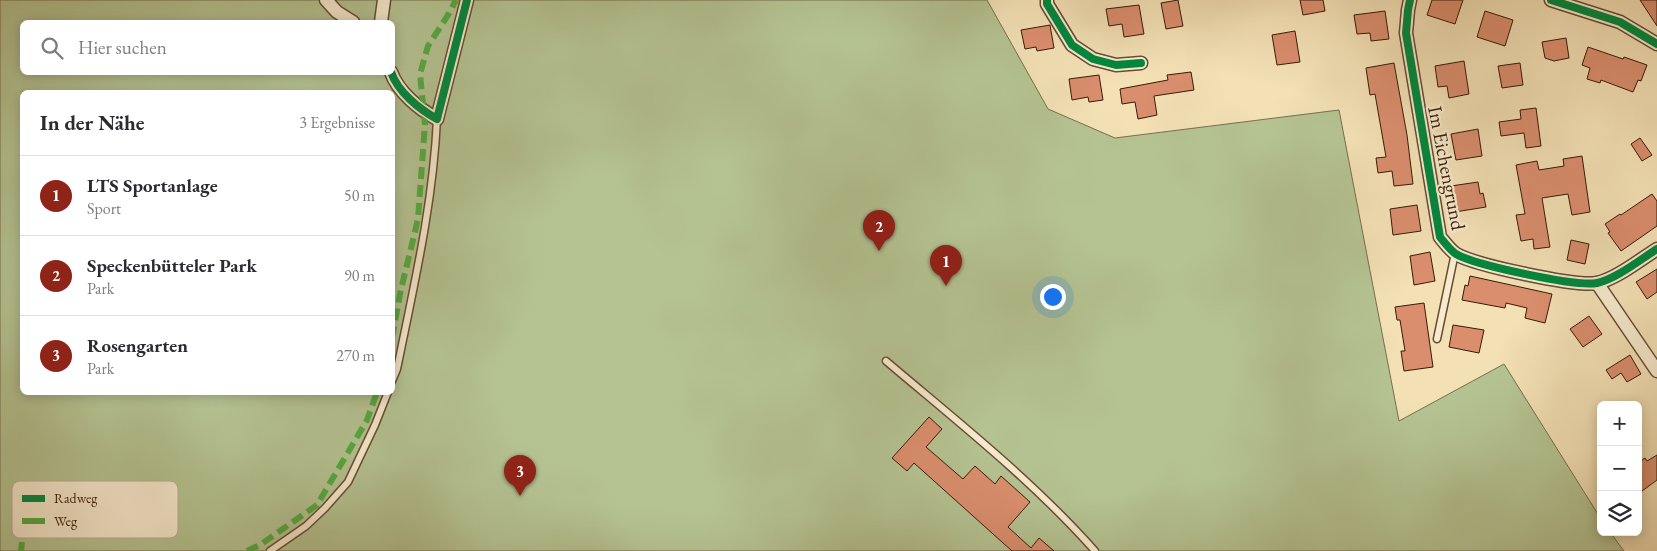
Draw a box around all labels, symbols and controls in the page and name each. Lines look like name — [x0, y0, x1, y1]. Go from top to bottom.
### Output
search box — [20, 20, 395, 75]
icon: search — [38, 34, 66, 62]
text: Hier suchen — [78, 35, 167, 60]
street label: Im Eichengrund — [1422, 104, 1472, 233]
text: In der Nähe — [40, 109, 145, 136]
text: 3 Ergebnisse — [299, 112, 375, 133]
text: LTS Sportanlage — [87, 173, 218, 198]
text: 1 — [52, 185, 60, 206]
text: 50 m — [344, 185, 375, 206]
text: Sport — [87, 198, 121, 219]
pin: 2 — [863, 210, 895, 251]
pin: 1 — [930, 245, 962, 286]
text: Speckenbütteler Park — [87, 253, 257, 278]
text: 2 — [52, 265, 60, 286]
text: 90 m — [344, 265, 375, 286]
text: Park — [87, 278, 114, 299]
your location — [1040, 284, 1066, 310]
text: Rosengarten — [87, 333, 188, 358]
text: 3 — [52, 345, 60, 366]
text: 270 m — [336, 345, 375, 366]
text: Park — [87, 358, 114, 379]
map controls — [1597, 401, 1642, 536]
button: + — [1597, 401, 1642, 446]
button: − — [1597, 446, 1642, 491]
pin: 3 — [504, 455, 536, 496]
legend — [12, 481, 178, 538]
text: Radweg — [54, 489, 98, 507]
button: layers — [1597, 491, 1642, 536]
text: Weg — [54, 512, 78, 530]

